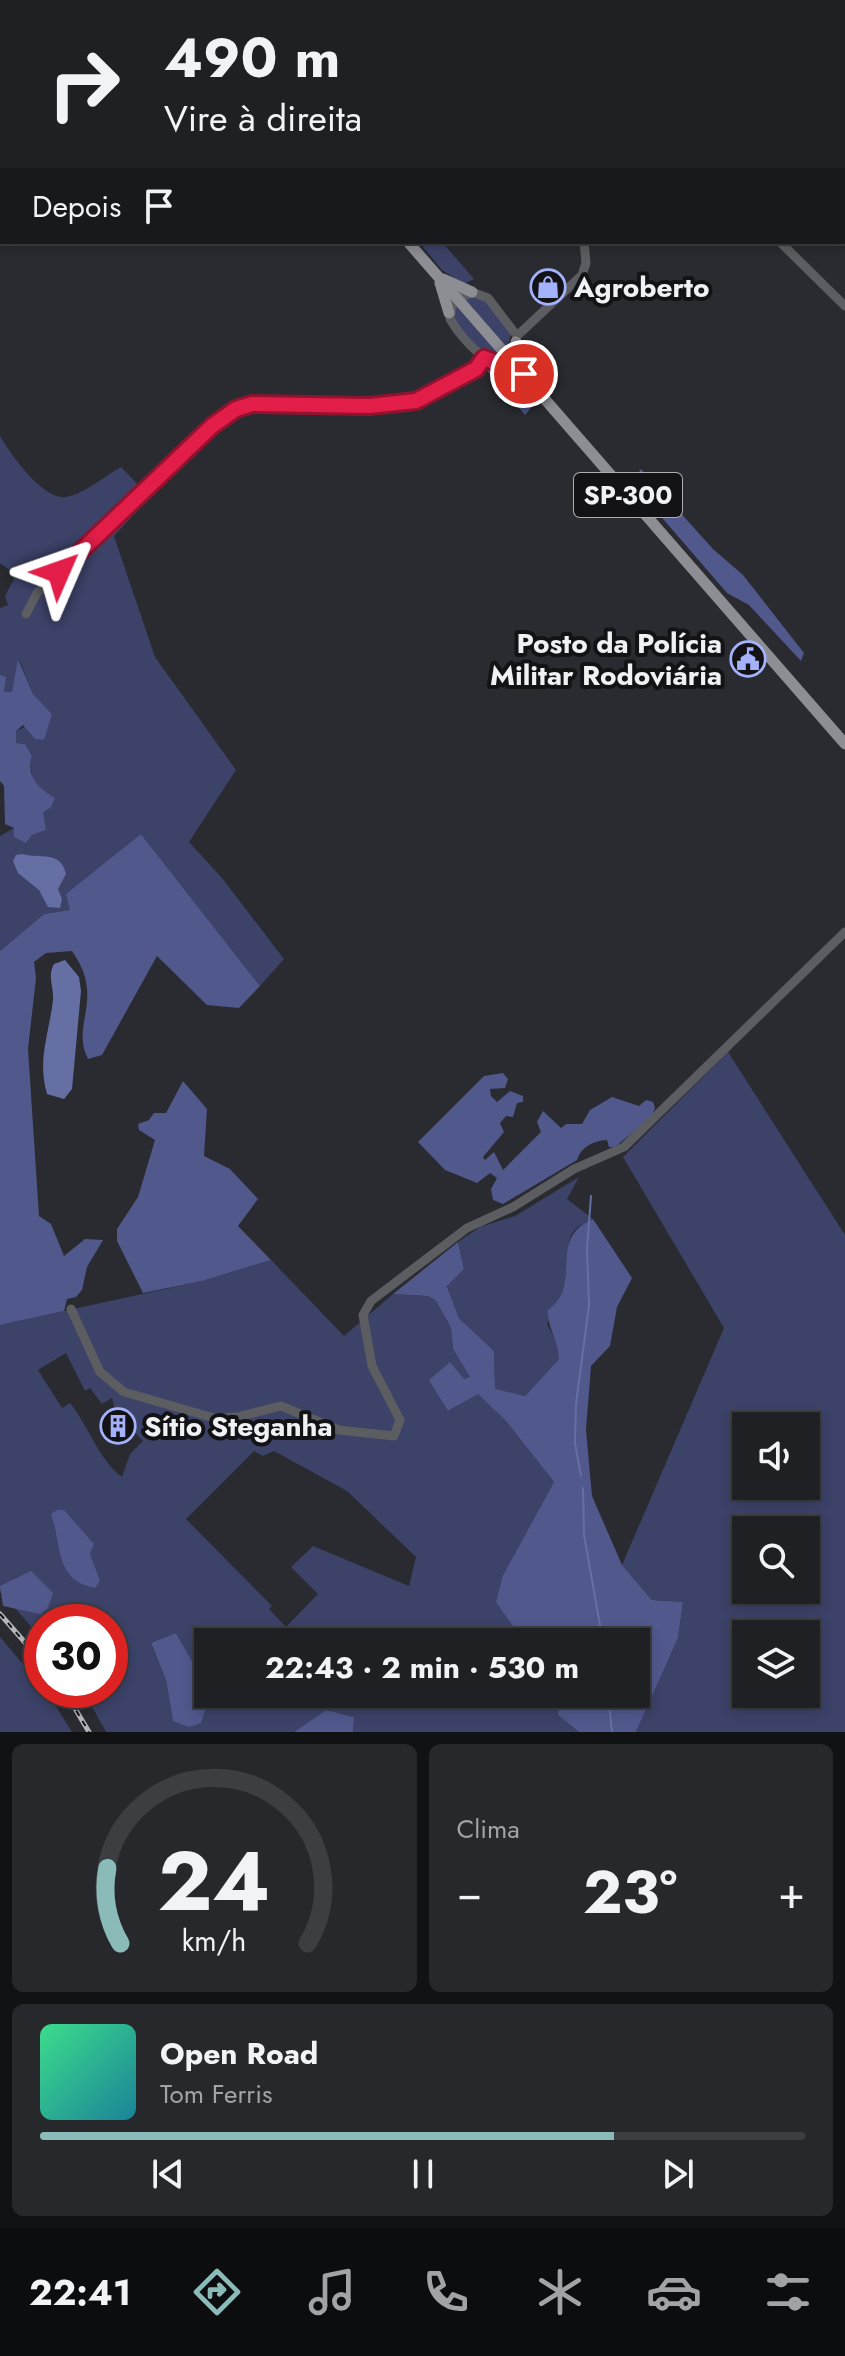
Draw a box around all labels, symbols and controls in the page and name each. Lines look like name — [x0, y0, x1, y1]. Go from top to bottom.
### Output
text: 490 m — [164, 17, 340, 98]
icon: right — [32, 32, 136, 136]
text: Vire à direita — [164, 92, 362, 144]
icon: arrive — [137, 184, 181, 228]
text: Depois — [32, 185, 121, 228]
place label: Agroberto — [573, 267, 710, 308]
shop icon: Agroberto — [529, 268, 567, 306]
pin — [490, 340, 558, 408]
icon: arrive — [502, 352, 546, 396]
road number: SP-300 — [574, 473, 682, 517]
position arrow — [17, 530, 101, 614]
place label: Posto da Polícia Militar Rodoviária — [490, 623, 722, 696]
public building icon: Posto da Polícia Militar Rodoviária — [729, 640, 767, 678]
place label: Sítio Steganha — [144, 1406, 333, 1447]
building icon: Sítio Steganha — [99, 1407, 137, 1445]
map controls — [732, 1412, 820, 1708]
button: sound — [732, 1412, 820, 1500]
button: search — [732, 1516, 820, 1604]
speed limit sign: 30 — [24, 1604, 128, 1708]
button: layers — [732, 1620, 820, 1708]
text: 22:43 · 2 min · 530 m — [265, 1646, 579, 1689]
text: Clima — [457, 1810, 520, 1848]
text: 24 — [158, 1821, 271, 1941]
text: 23° — [583, 1849, 677, 1936]
text: − — [457, 1861, 482, 1925]
text: + — [778, 1861, 805, 1925]
text: km/h — [182, 1920, 247, 1962]
text: Open Road — [160, 2032, 318, 2075]
text: Tom Ferris — [160, 2075, 272, 2113]
icon: previous — [146, 2152, 190, 2196]
icon: pause — [401, 2152, 445, 2196]
icon: next — [656, 2152, 700, 2196]
icon: directions — [189, 2264, 245, 2320]
icon: music — [304, 2264, 360, 2320]
icon: phone — [418, 2264, 474, 2320]
icon: climate — [532, 2264, 588, 2320]
icon: car — [646, 2264, 702, 2320]
icon: filters — [760, 2264, 816, 2320]
text: 22:41 — [29, 2266, 131, 2318]

